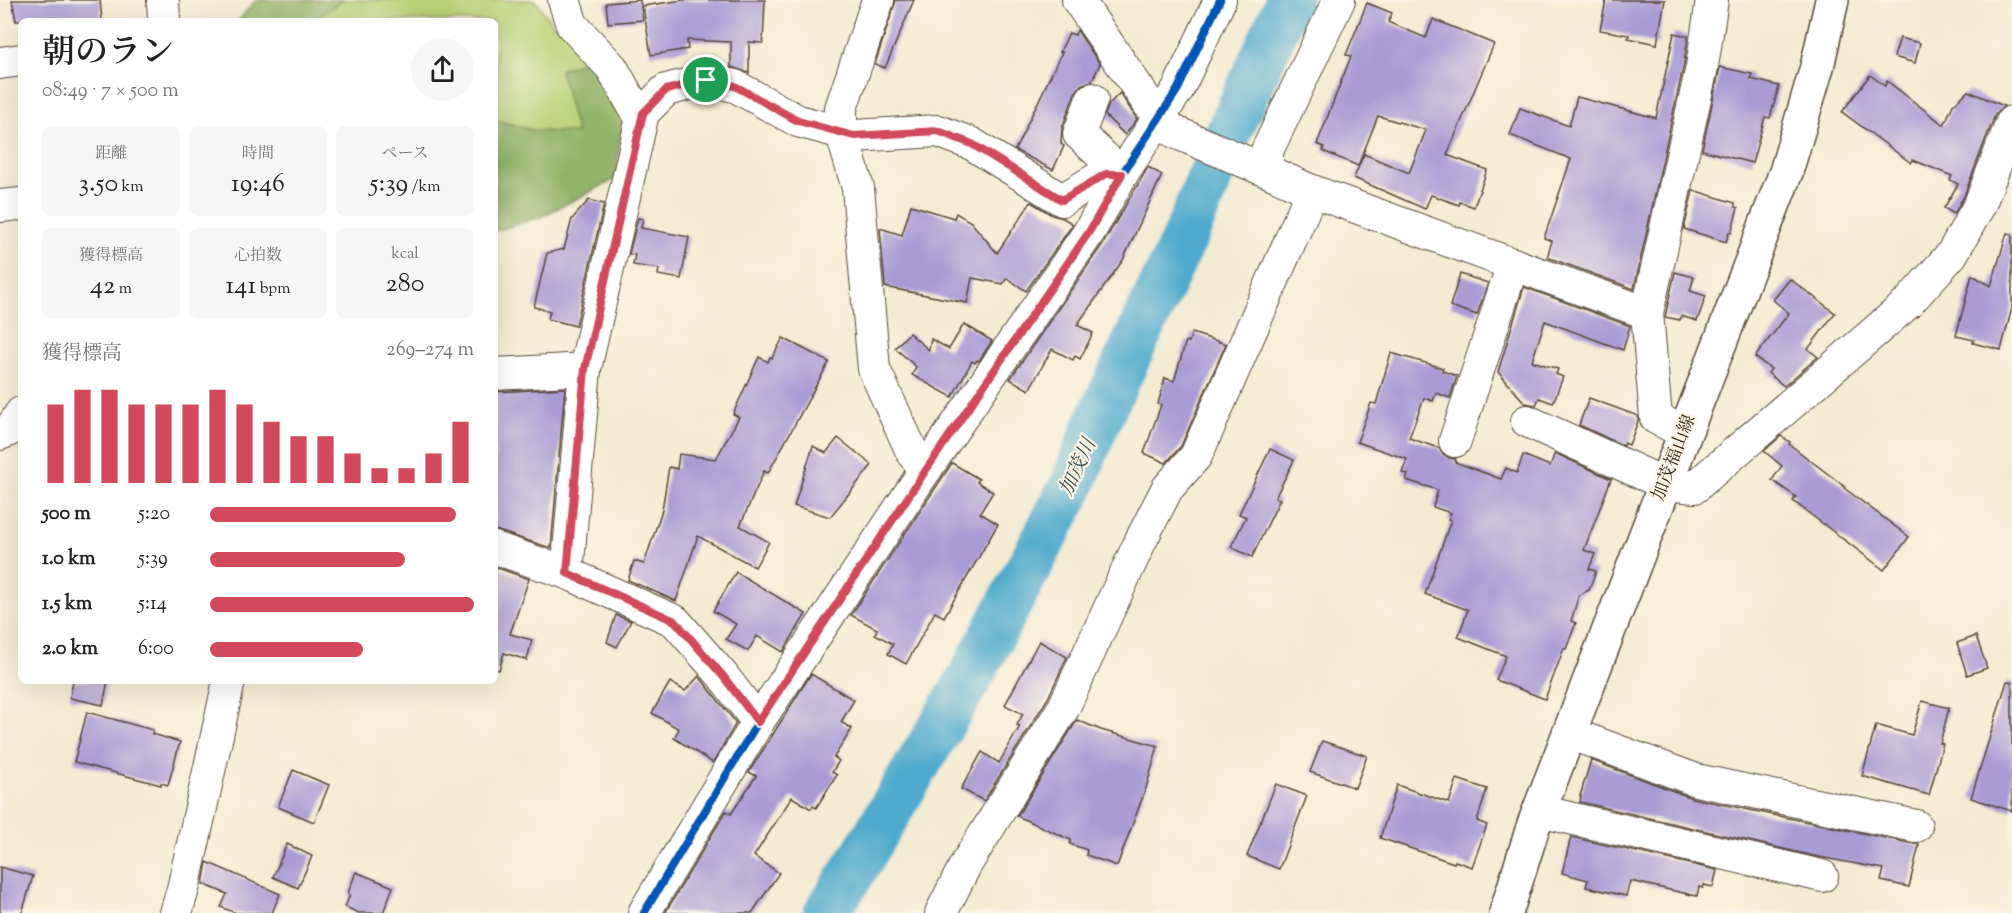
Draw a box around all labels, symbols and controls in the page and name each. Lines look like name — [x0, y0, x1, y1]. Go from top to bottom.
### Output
text: 朝のラン — [42, 30, 174, 78]
button: share — [411, 38, 474, 101]
pin — [680, 54, 731, 105]
icon: arrive — [689, 63, 722, 96]
text: 08:49 · 7 × 500 m — [42, 77, 179, 106]
text: 距離 — [95, 143, 127, 166]
text: 時間 — [242, 143, 274, 166]
text: ペース — [381, 143, 429, 166]
text: 3.50 — [78, 166, 118, 203]
text: 19:46 — [231, 166, 285, 203]
text: 5:39 — [370, 166, 408, 203]
text: km — [118, 176, 144, 199]
text: /km — [408, 176, 440, 199]
text: kcal — [391, 243, 419, 266]
text: 獲得標高 — [79, 245, 143, 268]
text: 心拍数 — [234, 245, 282, 268]
text: 280 — [386, 266, 424, 303]
text: 42 — [90, 268, 115, 305]
text: 141 — [226, 268, 256, 305]
text: m — [115, 278, 132, 301]
text: bpm — [256, 278, 290, 301]
text: 269–274 m — [386, 336, 474, 365]
text: 獲得標高 — [42, 340, 122, 369]
street label: 加茂福山線 — [1647, 411, 1703, 505]
water label: 加茂川 — [1053, 433, 1106, 501]
text: 500 m — [42, 500, 91, 529]
text: 5:20 — [138, 500, 170, 529]
text: 1.0 km — [42, 545, 96, 574]
text: 5:39 — [138, 545, 168, 574]
text: 1.5 km — [42, 590, 92, 619]
text: 5:14 — [138, 590, 167, 619]
text: 2.0 km — [42, 635, 98, 664]
text: 6:00 — [138, 635, 174, 664]

